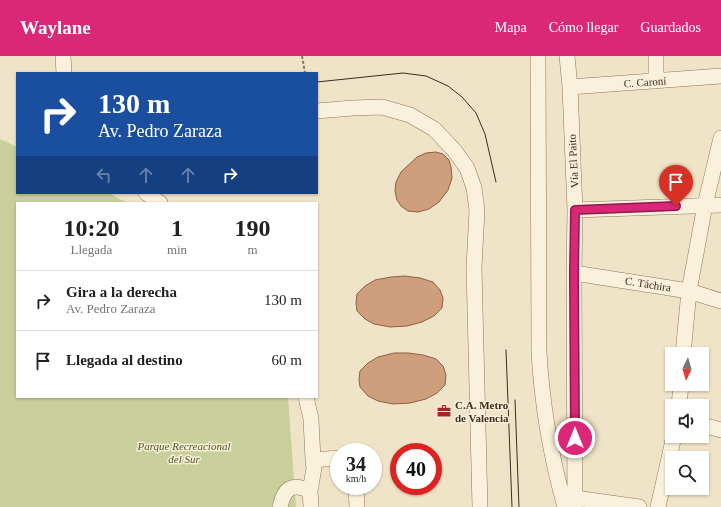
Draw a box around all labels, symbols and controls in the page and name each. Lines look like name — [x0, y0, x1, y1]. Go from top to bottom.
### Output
text: Waylane — [20, 17, 91, 38]
text: Mapa — [495, 20, 527, 35]
text: Cómo llegar — [549, 20, 618, 35]
text: Guardados — [640, 20, 701, 35]
street label: C. Caroní — [623, 75, 667, 89]
icon: right — [32, 88, 84, 140]
text: 130 m — [98, 88, 170, 119]
text: Av. Pedro Zaraza — [98, 121, 222, 141]
street label: Vía El Paito — [566, 133, 580, 188]
icon: left — [93, 164, 115, 186]
icon: ahead — [135, 164, 157, 186]
icon: ahead — [177, 164, 199, 186]
icon: right — [219, 164, 241, 186]
pin — [659, 165, 693, 206]
icon: arrive — [665, 171, 687, 193]
text: 10:20 — [63, 215, 119, 241]
text: 1 — [171, 215, 183, 241]
text: 190 — [235, 215, 271, 241]
text: Llegada — [71, 242, 112, 257]
text: min — [167, 242, 187, 257]
text: m — [247, 242, 258, 257]
street label: C. Táchira — [624, 274, 672, 294]
text: Gira a la derecha — [66, 284, 177, 300]
icon: right — [32, 290, 54, 312]
text: 130 m — [264, 292, 302, 308]
text: Av. Pedro Zaraza — [66, 301, 156, 316]
north arrow — [665, 347, 709, 391]
map controls — [665, 347, 709, 495]
icon: arrive — [32, 350, 54, 372]
text: Llegada al destino — [66, 352, 183, 368]
text: 60 m — [272, 352, 302, 368]
place label: C.A. Metro de Valencia — [455, 399, 509, 424]
button: sound — [665, 399, 709, 443]
office icon: C.A. Metro de Valencia — [436, 403, 452, 419]
position arrow — [554, 417, 596, 459]
park label: Parque Recreacional del Sur — [137, 440, 230, 465]
speed limit sign: 40 — [390, 443, 442, 495]
button: search — [665, 451, 709, 495]
text: 34 — [346, 453, 366, 475]
text: km/h — [346, 473, 366, 484]

